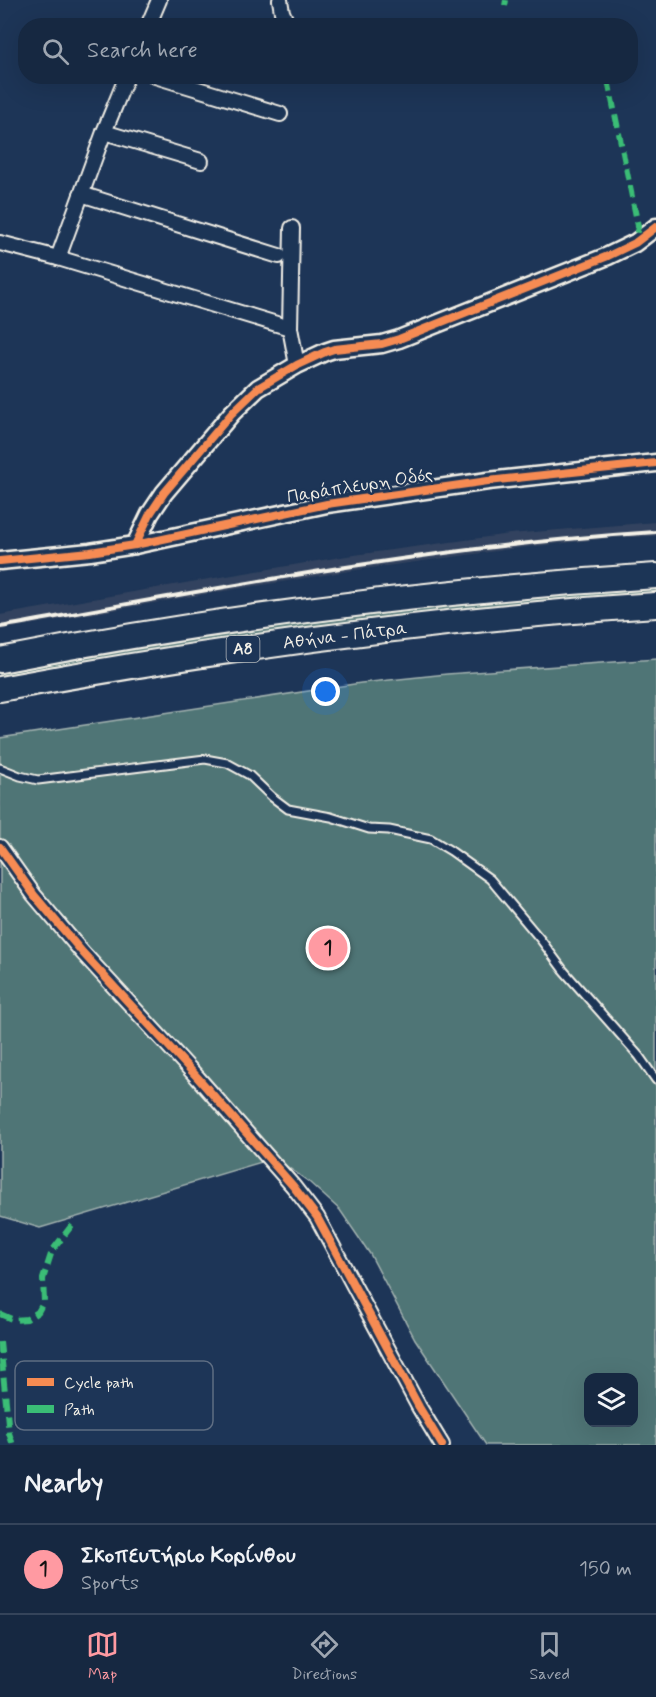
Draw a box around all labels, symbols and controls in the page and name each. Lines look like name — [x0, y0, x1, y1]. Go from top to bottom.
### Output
search box — [18, 18, 638, 84]
icon: search — [39, 35, 72, 68]
text: Search here — [87, 37, 198, 65]
street label: Παράπλευρη Οδός — [285, 463, 435, 509]
street label: Αθήνα - Πάτρα — [282, 616, 408, 656]
road number: Α8 — [226, 636, 260, 662]
your location — [311, 677, 340, 706]
pin: 1 — [308, 926, 348, 970]
legend — [15, 1361, 213, 1430]
text: Cycle path — [64, 1373, 134, 1394]
map controls — [584, 1373, 638, 1427]
button: layers — [584, 1373, 638, 1427]
text: Path — [64, 1400, 95, 1421]
text: Nearby — [24, 1467, 103, 1501]
text: Σκοπευτήριο Κορίνθου — [81, 1542, 296, 1570]
text: 1 — [39, 1556, 48, 1583]
text: 150 m — [579, 1556, 632, 1583]
text: Sports — [81, 1570, 139, 1597]
tab: Map — [86, 1628, 119, 1685]
tab: Directions — [291, 1628, 357, 1685]
tab: Saved — [529, 1628, 570, 1685]

